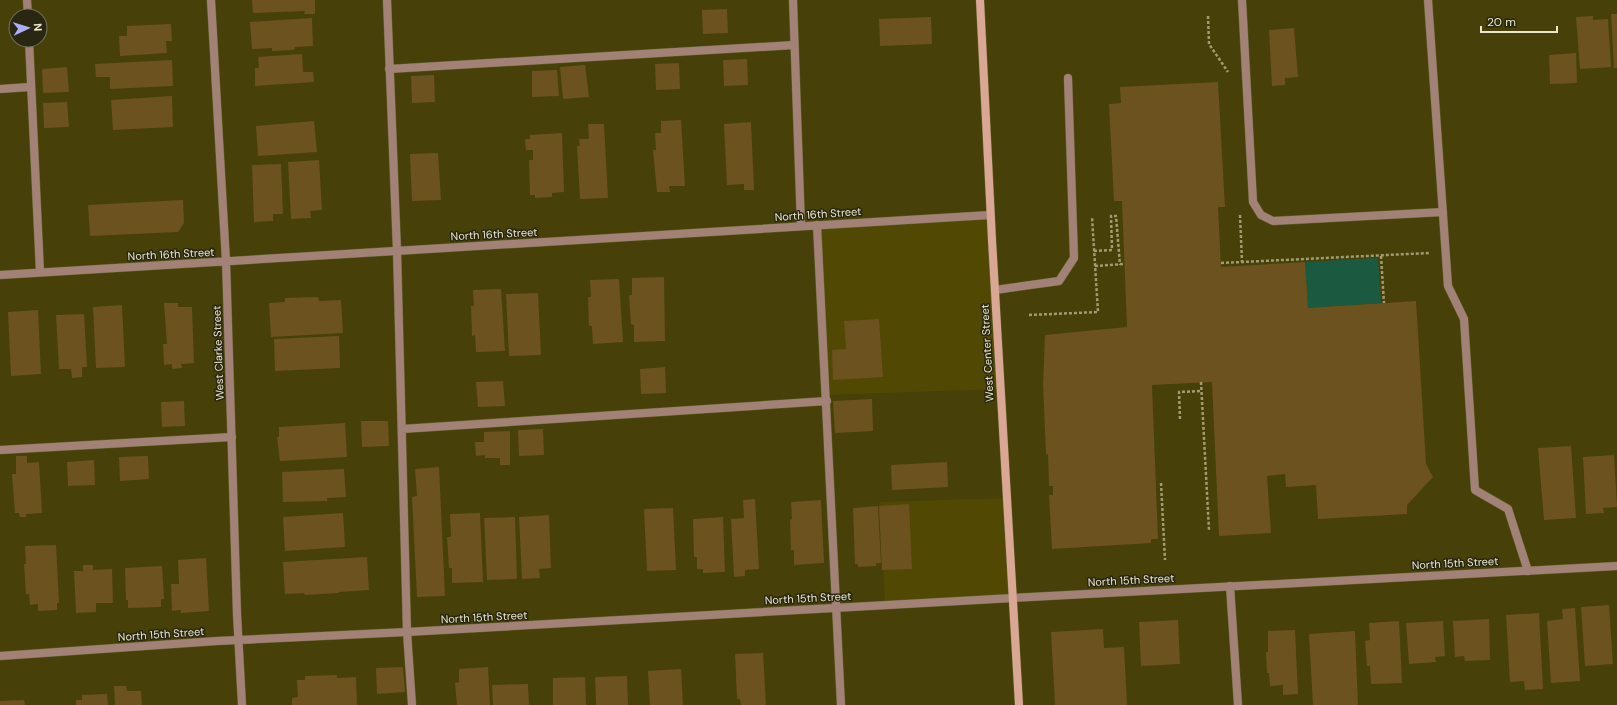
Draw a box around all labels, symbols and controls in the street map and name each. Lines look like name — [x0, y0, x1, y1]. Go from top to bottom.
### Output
north arrow — [8, 8, 48, 48]
scale bar — [1481, 8, 1557, 34]
text: 20 m — [1487, 14, 1516, 30]
text: N — [31, 23, 45, 32]
street label: North 16th Street — [774, 204, 862, 224]
street label: North 16th Street — [450, 225, 538, 243]
street label: North 16th Street — [127, 245, 215, 263]
street label: West Center Street — [977, 304, 997, 402]
street label: West Clarke Street — [209, 305, 227, 401]
street label: North 15th Street — [1411, 554, 1499, 572]
street label: North 15th Street — [1087, 571, 1175, 589]
street label: North 15th Street — [764, 589, 852, 607]
street label: North 15th Street — [440, 608, 528, 626]
street label: North 15th Street — [117, 624, 205, 644]

